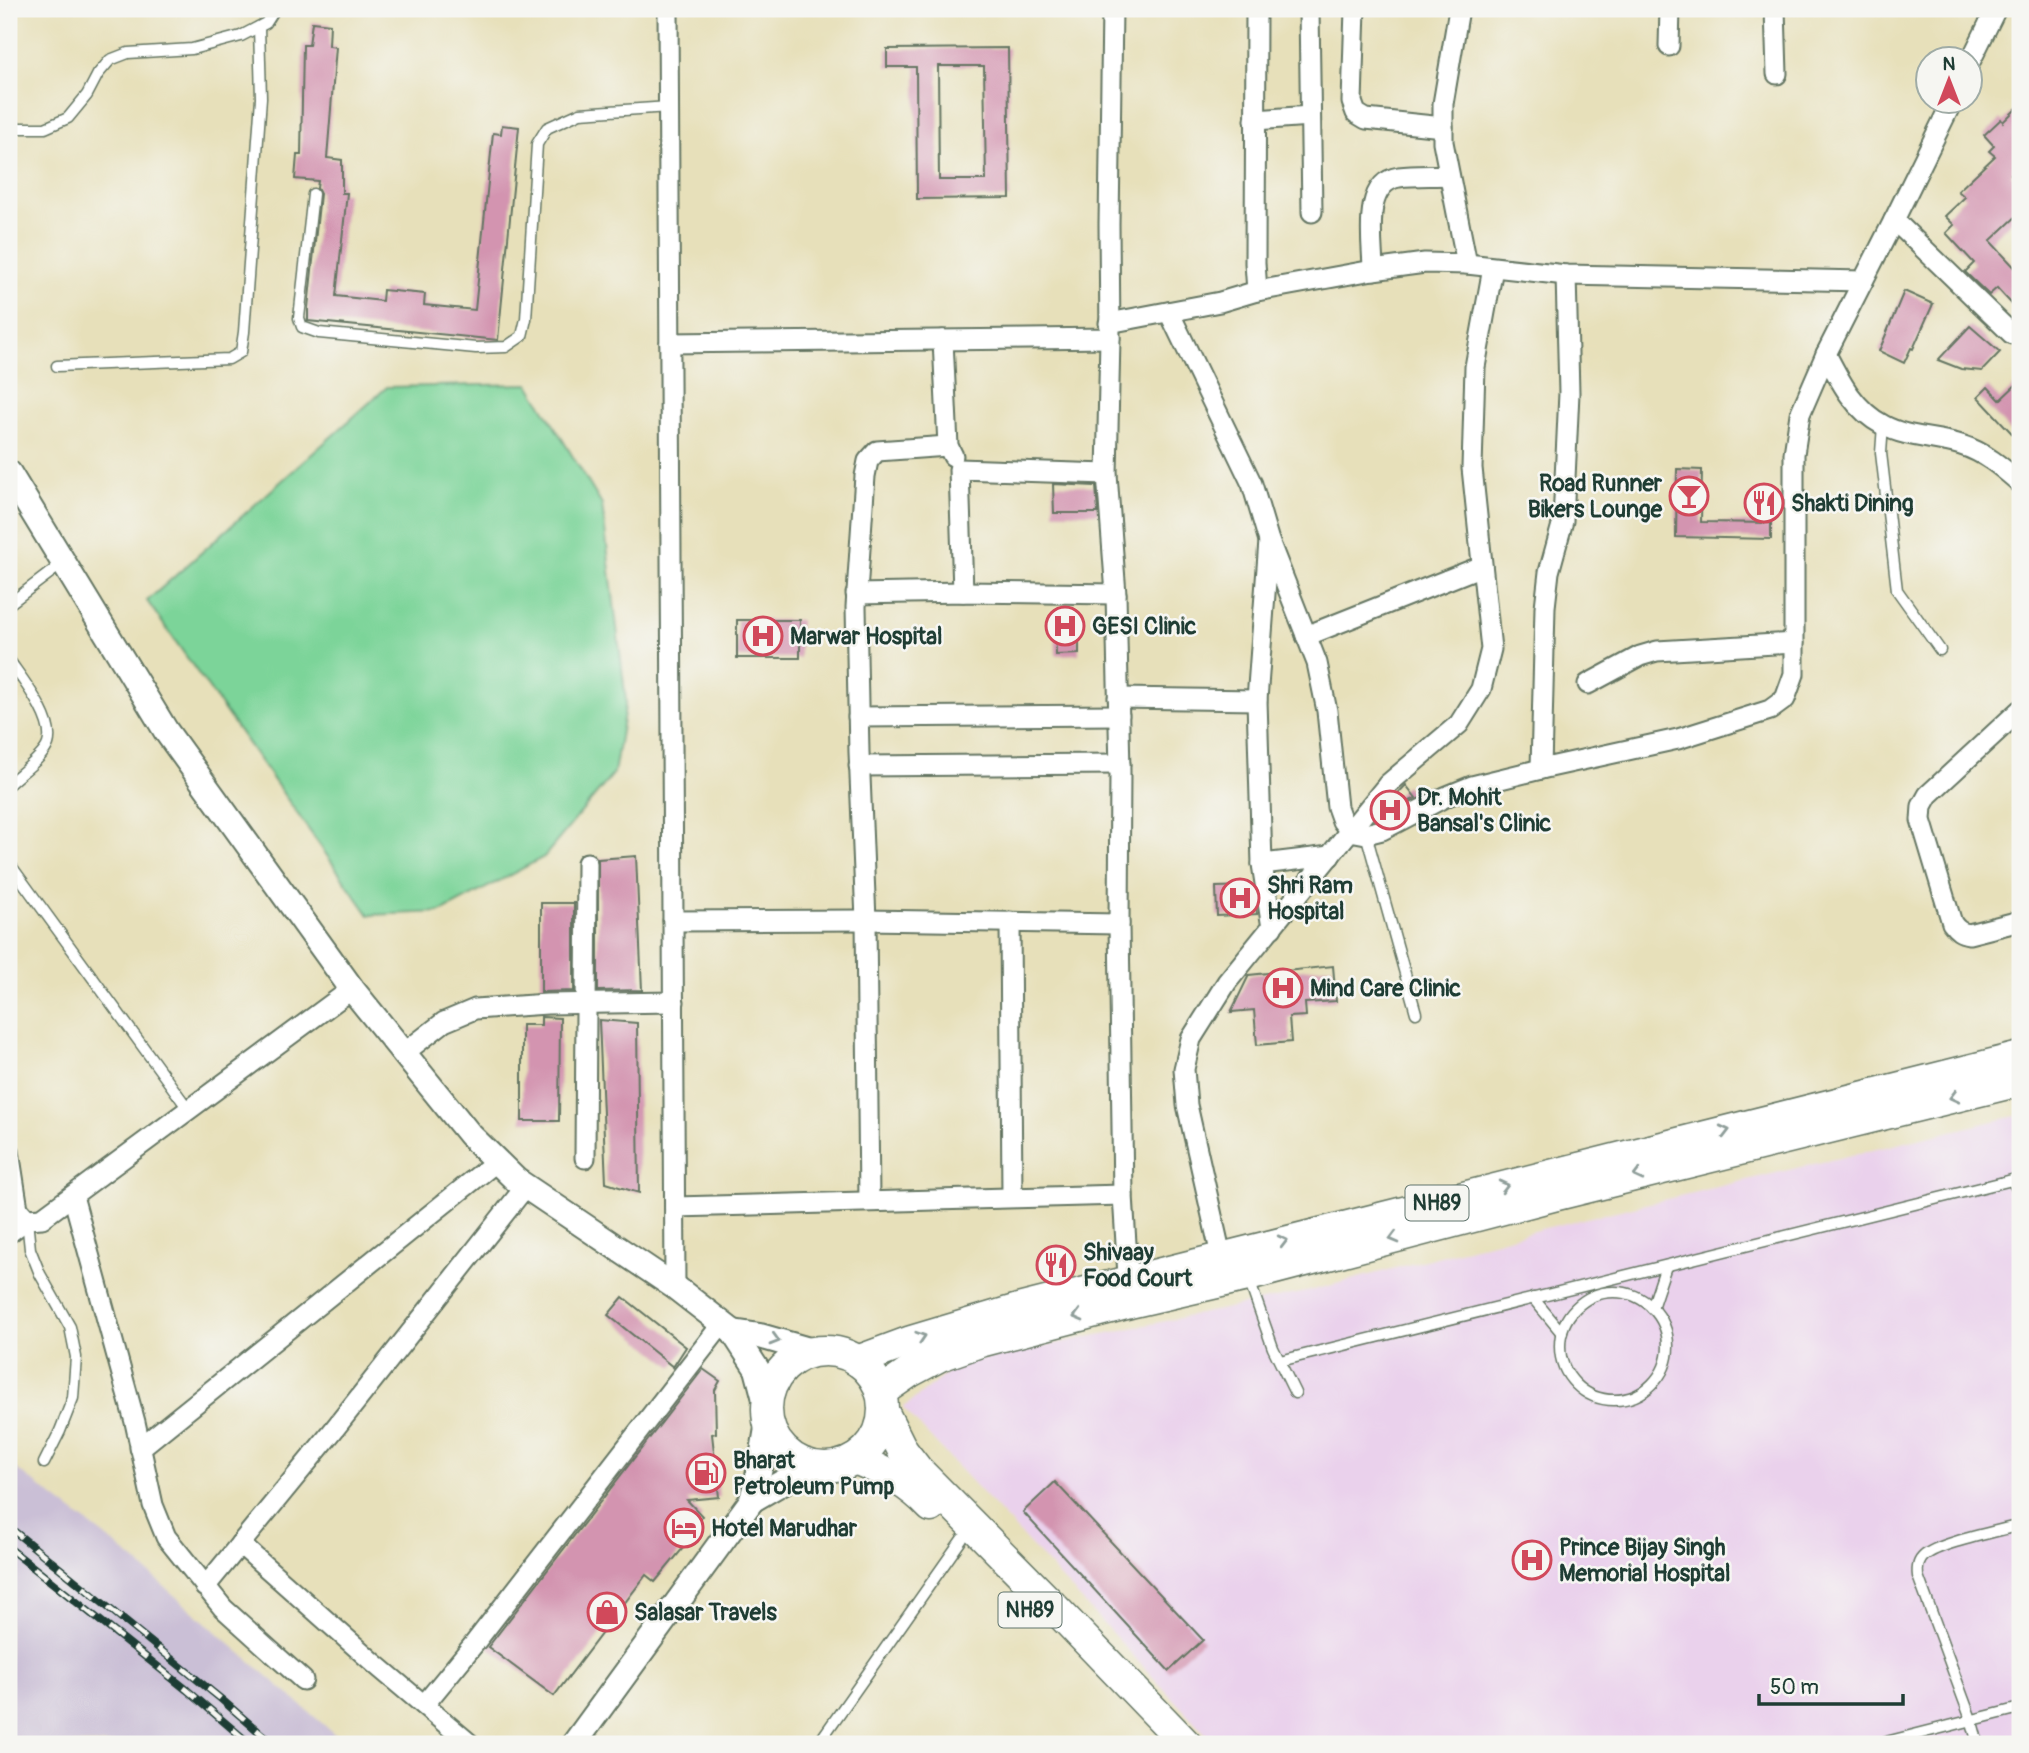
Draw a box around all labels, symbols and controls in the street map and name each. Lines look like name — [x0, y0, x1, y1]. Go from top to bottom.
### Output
north arrow — [1913, 46, 1983, 116]
text: N — [1943, 52, 1956, 76]
place label: Road Runner Bikers Lounge — [1528, 469, 1663, 524]
bar icon: Road Runner Bikers Lounge — [1668, 475, 1710, 517]
restaurant icon: Shakti Dining — [1743, 482, 1785, 524]
place label: Shakti Dining — [1791, 489, 1914, 518]
hospital icon: GESI Clinic — [1044, 605, 1086, 647]
place label: GESI Clinic — [1092, 612, 1197, 641]
hospital icon: Marwar Hospital — [742, 615, 784, 657]
place label: Marwar Hospital — [790, 622, 942, 651]
place label: Dr. Mohit Bansal's Clinic — [1417, 783, 1551, 838]
hospital icon: Dr. Mohit Bansal's Clinic — [1369, 789, 1411, 831]
place label: Shri Ram Hospital — [1267, 871, 1353, 926]
hospital icon: Shri Ram Hospital — [1219, 877, 1261, 919]
hospital icon: Mind Care Clinic — [1262, 967, 1304, 1009]
place label: Mind Care Clinic — [1310, 974, 1461, 1003]
one-way arrow — [1948, 1089, 1960, 1103]
one-way arrow — [1719, 1125, 1731, 1139]
one-way arrow — [1632, 1166, 1644, 1181]
one-way arrow — [1498, 1180, 1510, 1194]
road number: NH89 — [1406, 1186, 1468, 1220]
one-way arrow — [1388, 1229, 1400, 1244]
one-way arrow — [1277, 1235, 1289, 1249]
place label: Shivaay Food Court — [1083, 1238, 1193, 1293]
restaurant icon: Shivaay Food Court — [1035, 1244, 1077, 1286]
one-way arrow — [1072, 1308, 1084, 1323]
one-way arrow — [915, 1331, 927, 1346]
one-way arrow — [768, 1332, 780, 1347]
place label: Bharat Petroleum Pump — [733, 1446, 895, 1501]
fuel station icon: Bharat Petroleum Pump — [685, 1452, 727, 1494]
hotel icon: Hotel Marudhar — [663, 1507, 705, 1549]
place label: Hotel Marudhar — [711, 1514, 858, 1543]
place label: Prince Bijay Singh Memorial Hospital — [1559, 1533, 1731, 1588]
hospital icon: Prince Bijay Singh Memorial Hospital — [1511, 1539, 1553, 1581]
shop icon: Salasar Travels — [586, 1591, 628, 1633]
road number: NH89 — [998, 1592, 1062, 1628]
place label: Salasar Travels — [634, 1598, 778, 1627]
scale bar — [1759, 1662, 1903, 1706]
text: 50 m — [1770, 1674, 1819, 1701]

